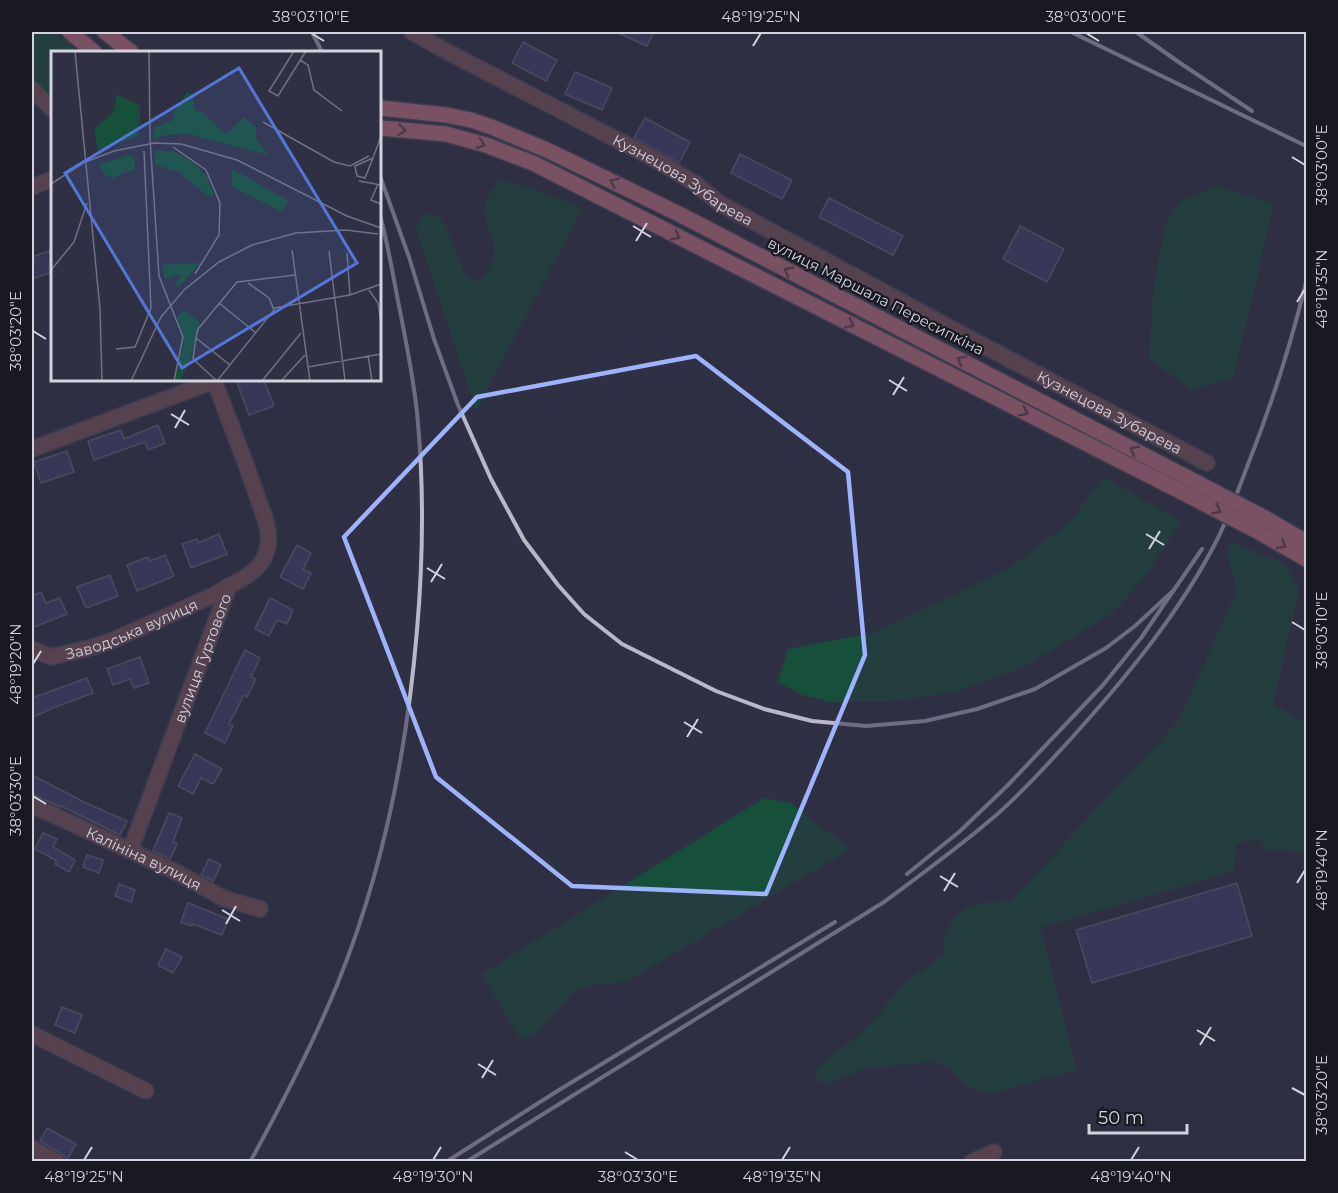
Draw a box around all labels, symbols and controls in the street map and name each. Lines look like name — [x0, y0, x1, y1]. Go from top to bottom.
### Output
text: 38°03'10"E — [272, 7, 350, 26]
text: 48°19'25"N — [721, 7, 801, 26]
text: 38°03'00"E — [1045, 7, 1127, 26]
inset map — [51, 51, 381, 381]
one-way arrow — [397, 123, 406, 136]
text: 38°03'00"E — [1312, 124, 1331, 206]
street label: Кузнецова Зубарева — [610, 130, 757, 229]
one-way arrow — [475, 137, 486, 149]
one-way arrow — [609, 178, 620, 190]
one-way arrow — [670, 229, 681, 241]
street label: вулиця Маршала Пересипкіна — [765, 233, 987, 359]
text: 48°19'35"N — [1312, 249, 1331, 329]
one-way arrow — [783, 266, 794, 278]
text: 38°03'20"E — [6, 291, 25, 371]
one-way arrow — [844, 317, 855, 329]
one-way arrow — [957, 356, 967, 367]
street label: Кузнецова Зубарева — [1034, 366, 1185, 458]
one-way arrow — [1018, 405, 1029, 416]
one-way arrow — [1129, 446, 1140, 457]
one-way arrow — [1210, 502, 1221, 514]
one-way arrow — [1276, 537, 1286, 549]
street label: вулиця Гуртового — [169, 591, 235, 725]
text: 38°03'10"E — [1312, 591, 1331, 669]
street label: Заводська вулиця — [63, 594, 200, 663]
text: 48°19'20"N — [6, 624, 25, 704]
text: 38°03'30"E — [6, 756, 25, 836]
street label: Калініна вулиця — [83, 822, 205, 894]
text: 48°19'40"N — [1312, 829, 1331, 911]
text: 38°03'20"E — [1312, 1055, 1331, 1135]
scale bar — [1089, 1097, 1186, 1135]
text: 50 m — [1098, 1107, 1144, 1129]
text: 48°19'25"N — [44, 1167, 124, 1186]
text: 48°19'30"N — [393, 1167, 473, 1186]
text: 38°03'30"E — [598, 1167, 678, 1186]
text: 48°19'35"N — [742, 1167, 822, 1186]
text: 48°19'40"N — [1090, 1167, 1172, 1186]

